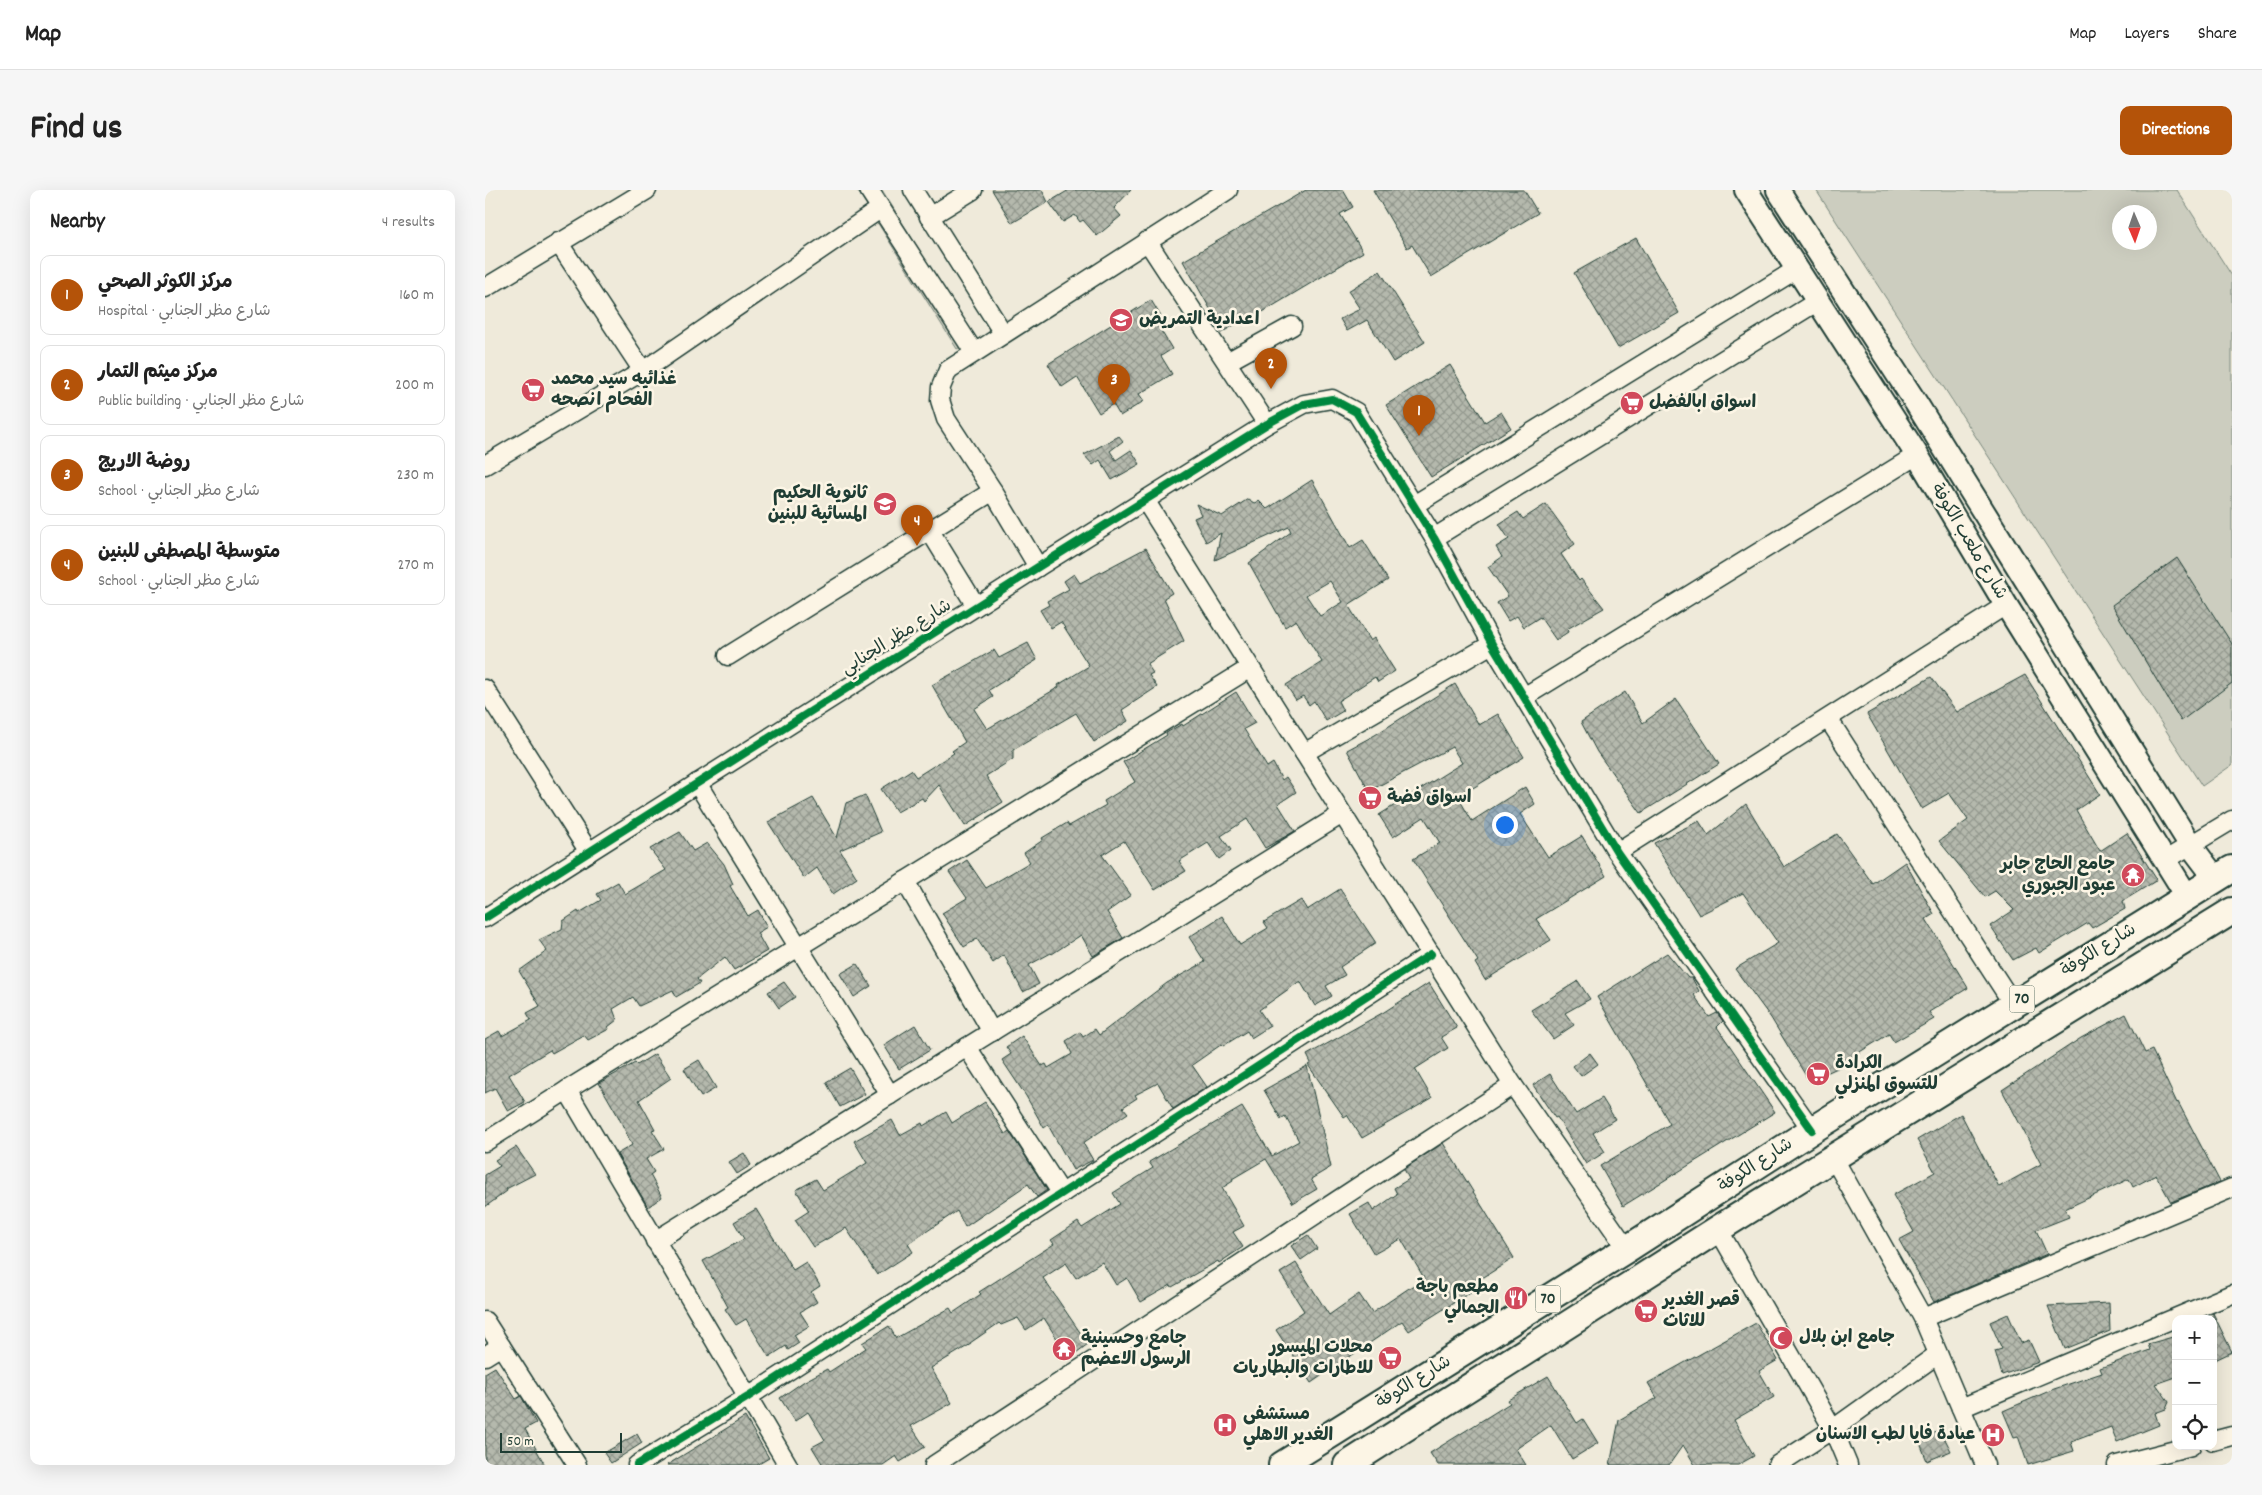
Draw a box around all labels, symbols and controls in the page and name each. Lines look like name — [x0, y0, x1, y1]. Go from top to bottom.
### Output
text: Map — [25, 18, 61, 52]
text: Map — [2069, 22, 2096, 47]
text: Layers — [2124, 22, 2170, 47]
text: Share — [2198, 22, 2237, 47]
text: Find us — [30, 105, 122, 155]
button: Directions — [2120, 106, 2232, 155]
north arrow — [2112, 205, 2157, 250]
text: Nearby — [50, 208, 105, 238]
text: 4 results — [382, 211, 435, 234]
text: مركز الكوثر الصحي — [98, 270, 233, 297]
text: 1 — [65, 284, 69, 307]
text: 160 m — [399, 284, 434, 307]
text: Hospital · شارع مظر الجنابي — [98, 300, 271, 323]
school or university icon: اعدادية التمريض — [1108, 307, 1134, 333]
place label: اعدادية التمريض — [1139, 308, 1259, 333]
pin: 2 — [1255, 348, 1287, 389]
text: مركز ميثم التمار — [98, 360, 218, 387]
pin: 3 — [1098, 364, 1130, 405]
place label: غذائيه سيد محمد الفحام انصحه — [551, 368, 677, 414]
text: 2 — [64, 374, 71, 397]
text: 200 m — [395, 374, 434, 397]
supermarket icon: غذائيه سيد محمد الفحام انصحه — [520, 377, 546, 403]
text: Public building · شارع مظر الجنابي — [98, 390, 304, 413]
supermarket icon: اسواق ابالفضل — [1619, 390, 1645, 416]
place label: اسواق ابالفضل — [1649, 391, 1756, 416]
pin: 1 — [1403, 395, 1435, 436]
text: روضة الاريج — [98, 450, 190, 477]
text: 3 — [63, 464, 71, 487]
text: 230 m — [397, 464, 434, 487]
street label: شارع ملعب الكوفة — [1923, 479, 2013, 605]
text: School · شارع مظر الجنابي — [98, 480, 260, 503]
place label: ثانوية الحكيم المسائية للبنين — [768, 482, 869, 528]
school or university icon: ثانوية الحكيم المسائية للبنين — [872, 491, 898, 517]
pin: 4 — [901, 505, 933, 546]
text: متوسطة المصطفى للبنين — [98, 540, 280, 567]
text: 4 — [64, 554, 70, 577]
text: 270 m — [398, 554, 434, 577]
text: School · شارع مظر الجنابي — [98, 570, 260, 593]
street label: شارع مظر الجنابي — [837, 594, 958, 683]
supermarket icon: اسواق فضة — [1357, 785, 1383, 811]
place label: اسواق فضة — [1387, 786, 1471, 811]
your location — [1492, 812, 1518, 838]
place label: جامع الحاج جابر عبود الجبوري — [1999, 853, 2115, 899]
temple icon: جامع الحاج جابر عبود الجبوري — [2120, 862, 2146, 888]
street label: شارع الكوفة — [2057, 918, 2141, 984]
road number: 70 — [2009, 986, 2035, 1012]
place label: الكرادة للتسوق المنزلي — [1835, 1052, 1938, 1099]
supermarket icon: الكرادة للتسوق المنزلي — [1805, 1061, 1831, 1087]
street label: شارع الكوفة — [1714, 1133, 1798, 1199]
place label: مطعم باجة الجمالي — [1416, 1276, 1499, 1323]
restaurant icon: مطعم باجة الجمالي — [1503, 1285, 1529, 1311]
road number: 70 — [1535, 1286, 1561, 1312]
place label: قصر الغدير للاثاث — [1661, 1289, 1740, 1335]
supermarket icon: قصر الغدير للاثاث — [1633, 1298, 1659, 1324]
map controls — [2172, 1315, 2217, 1450]
button: + — [2172, 1315, 2217, 1360]
mosque icon: جامع ابن بلال — [1768, 1325, 1794, 1351]
place label: جامع ابن بلال — [1799, 1326, 1895, 1351]
place label: جامع وحسينية الرسول الاعضم — [1081, 1327, 1191, 1373]
temple icon: جامع وحسينية الرسول الاعضم — [1051, 1336, 1077, 1362]
place label: محلات الميسور للاطارات والبطاريات — [1233, 1336, 1373, 1382]
supermarket icon: محلات الميسور للاطارات والبطاريات — [1377, 1345, 1403, 1371]
street label: شارع الكوفة — [1372, 1350, 1456, 1416]
button: − — [2172, 1360, 2217, 1405]
place label: مستشفى الغدير الاهلي — [1243, 1403, 1333, 1450]
button: locate — [2172, 1405, 2217, 1450]
hospital icon: مستشفى الغدير الاهلي — [1212, 1412, 1238, 1438]
hospital icon: عيادة فايا لطب الاسنان — [1980, 1422, 2006, 1448]
place label: عيادة فايا لطب الاسنان — [1816, 1423, 1975, 1448]
scale bar — [500, 1430, 623, 1453]
text: 50 m — [507, 1432, 534, 1452]

